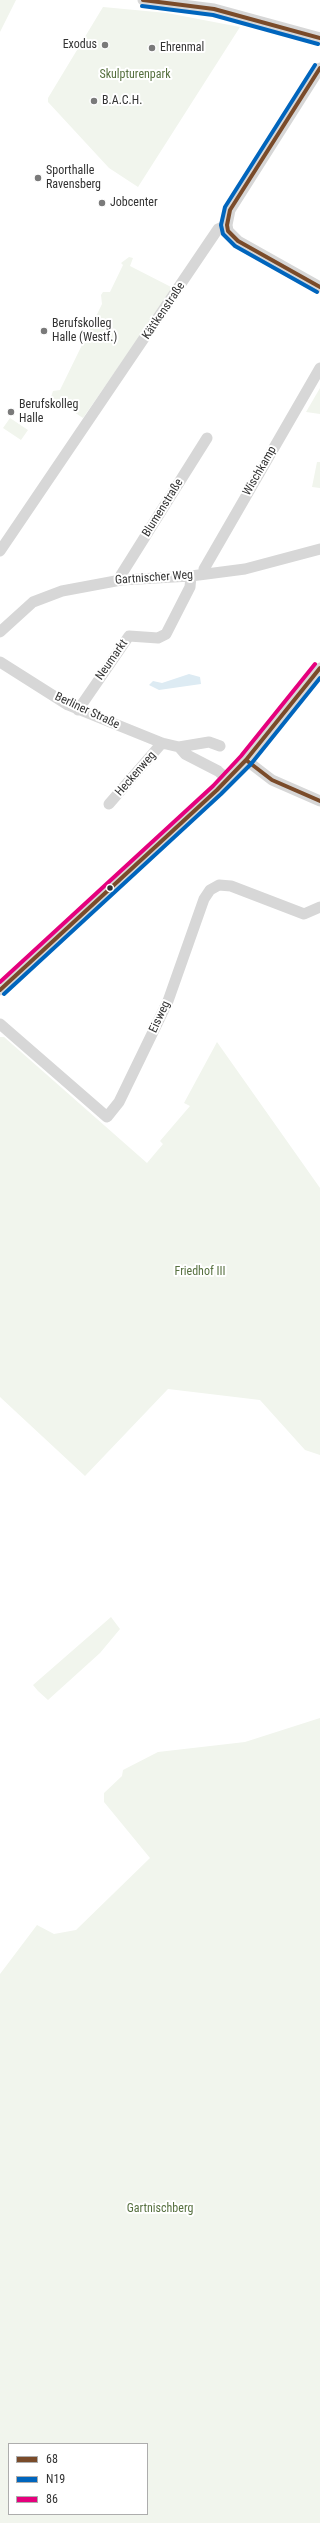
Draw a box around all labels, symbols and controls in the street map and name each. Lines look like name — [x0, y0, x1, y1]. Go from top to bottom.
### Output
place label: Exodus — [63, 38, 97, 52]
marker: Exodus — [100, 40, 110, 50]
place label: Ehrenmal — [160, 41, 204, 55]
marker: Ehrenmal — [147, 43, 157, 53]
park label: Skulpturenpark — [99, 68, 171, 82]
place label: B.A.C.H. — [102, 94, 142, 108]
marker: B.A.C.H. — [89, 96, 99, 106]
place label: Sporthalle Ravensberg — [46, 164, 101, 192]
marker: Sporthalle Ravensberg — [33, 173, 43, 183]
place label: Jobcenter — [110, 196, 158, 210]
marker: Jobcenter — [97, 198, 107, 208]
street label: Kättkenstraße — [140, 280, 188, 342]
place label: Berufskolleg Halle (Westf.) — [52, 317, 117, 345]
marker: Berufskolleg Halle (Westf.) — [39, 326, 49, 336]
place label: Berufskolleg Halle — [19, 398, 78, 426]
marker: Berufskolleg Halle — [6, 407, 16, 417]
street label: Wischkamp — [240, 444, 280, 498]
street label: Blumenstraße — [139, 476, 187, 540]
street label: Gartnischer Weg — [114, 568, 194, 588]
street label: Neumarkt — [93, 637, 131, 683]
street label: Berliner Straße — [52, 690, 122, 732]
street label: Heckenweg — [113, 749, 159, 799]
unlabelled marker — [105, 883, 115, 893]
street label: Eisweg — [146, 999, 174, 1035]
park label: Friedhof III — [175, 1265, 225, 1279]
park label: Gartnischberg — [127, 2202, 193, 2216]
legend — [8, 2443, 148, 2515]
text: 68 — [46, 2452, 58, 2466]
text: N19 — [46, 2472, 65, 2486]
text: 86 — [46, 2492, 58, 2506]

